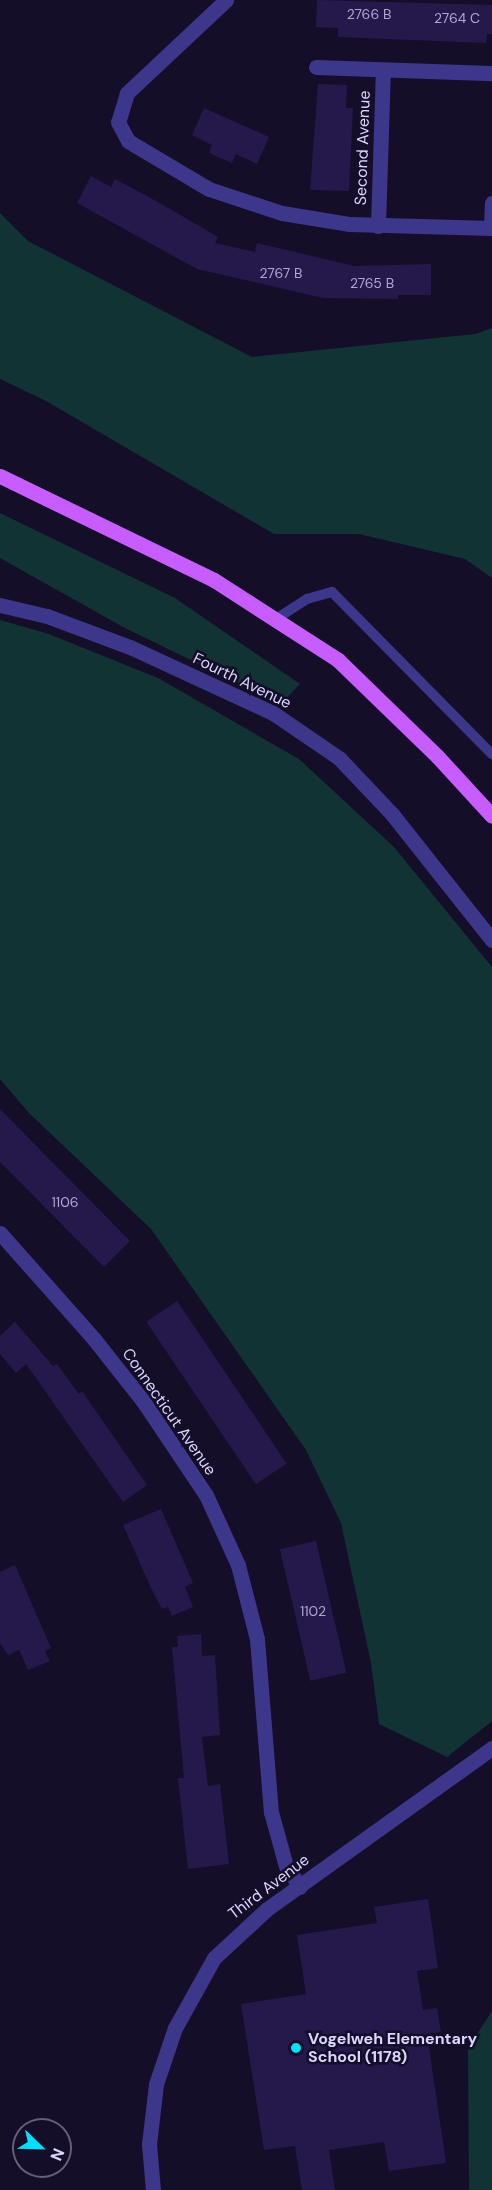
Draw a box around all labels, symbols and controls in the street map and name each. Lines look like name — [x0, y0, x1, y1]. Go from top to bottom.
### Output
house number: 2766 B — [347, 6, 391, 22]
house number: 2764 C — [434, 10, 480, 26]
street label: Second Avenue — [351, 90, 375, 206]
house number: 2767 B — [259, 265, 303, 281]
house number: 2765 B — [350, 275, 394, 291]
street label: Fourth Avenue — [190, 649, 294, 713]
house number: 1106 — [51, 1194, 79, 1210]
street label: Connecticut Avenue — [118, 1345, 220, 1479]
house number: 1102 — [300, 1603, 326, 1619]
street label: Third Avenue — [225, 1850, 313, 1924]
place label: Vogelweh Elementary School (1178) — [308, 2029, 477, 2067]
marker: Vogelweh Elementary School (1178) — [289, 2041, 303, 2055]
north arrow — [12, 2118, 72, 2178]
text: N — [45, 2145, 69, 2164]

